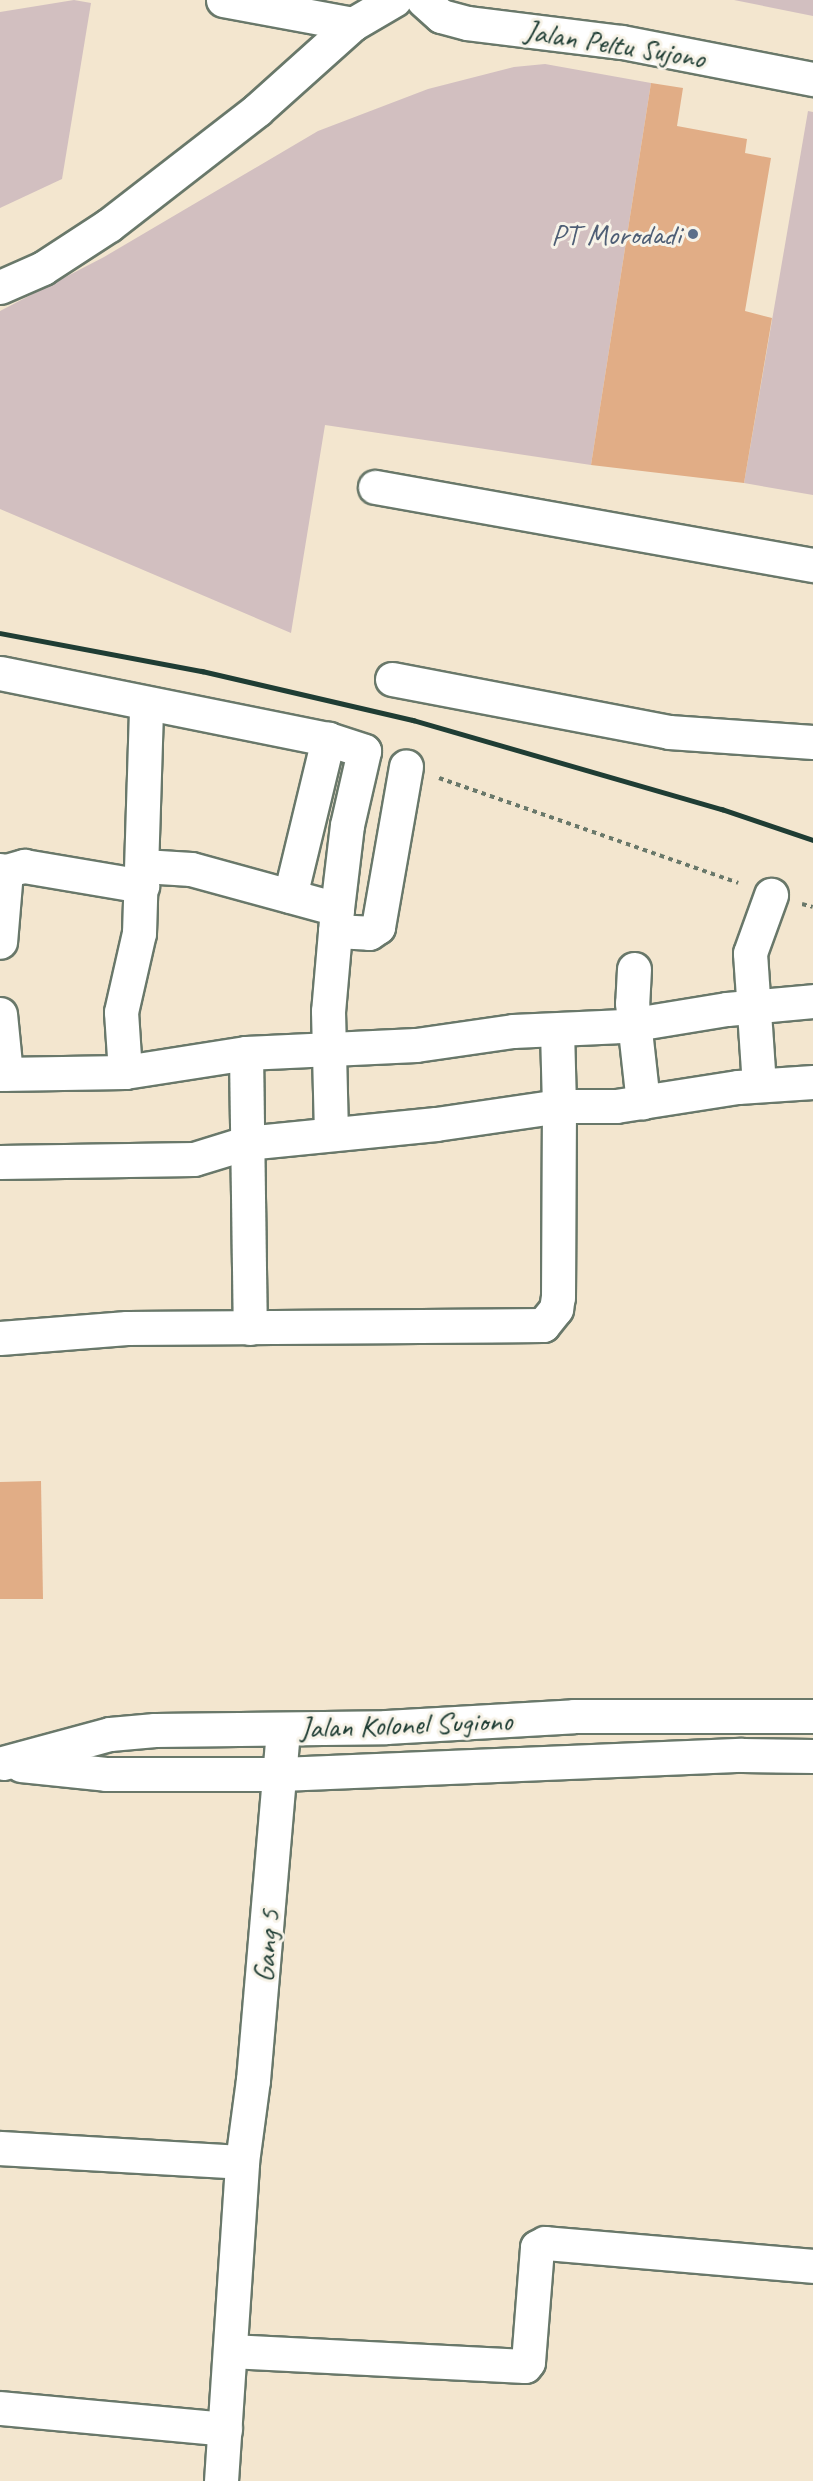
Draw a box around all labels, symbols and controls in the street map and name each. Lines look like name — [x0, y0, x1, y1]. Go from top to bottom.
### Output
street label: Jalan Peltu Sujono — [522, 12, 708, 76]
place label: PT Morodadi — [551, 216, 681, 252]
marker: PT Morodadi — [686, 227, 700, 241]
street label: Jalan Kolonel Sugiono — [300, 1702, 512, 1746]
street label: Gang 5 — [245, 1908, 287, 1984]

